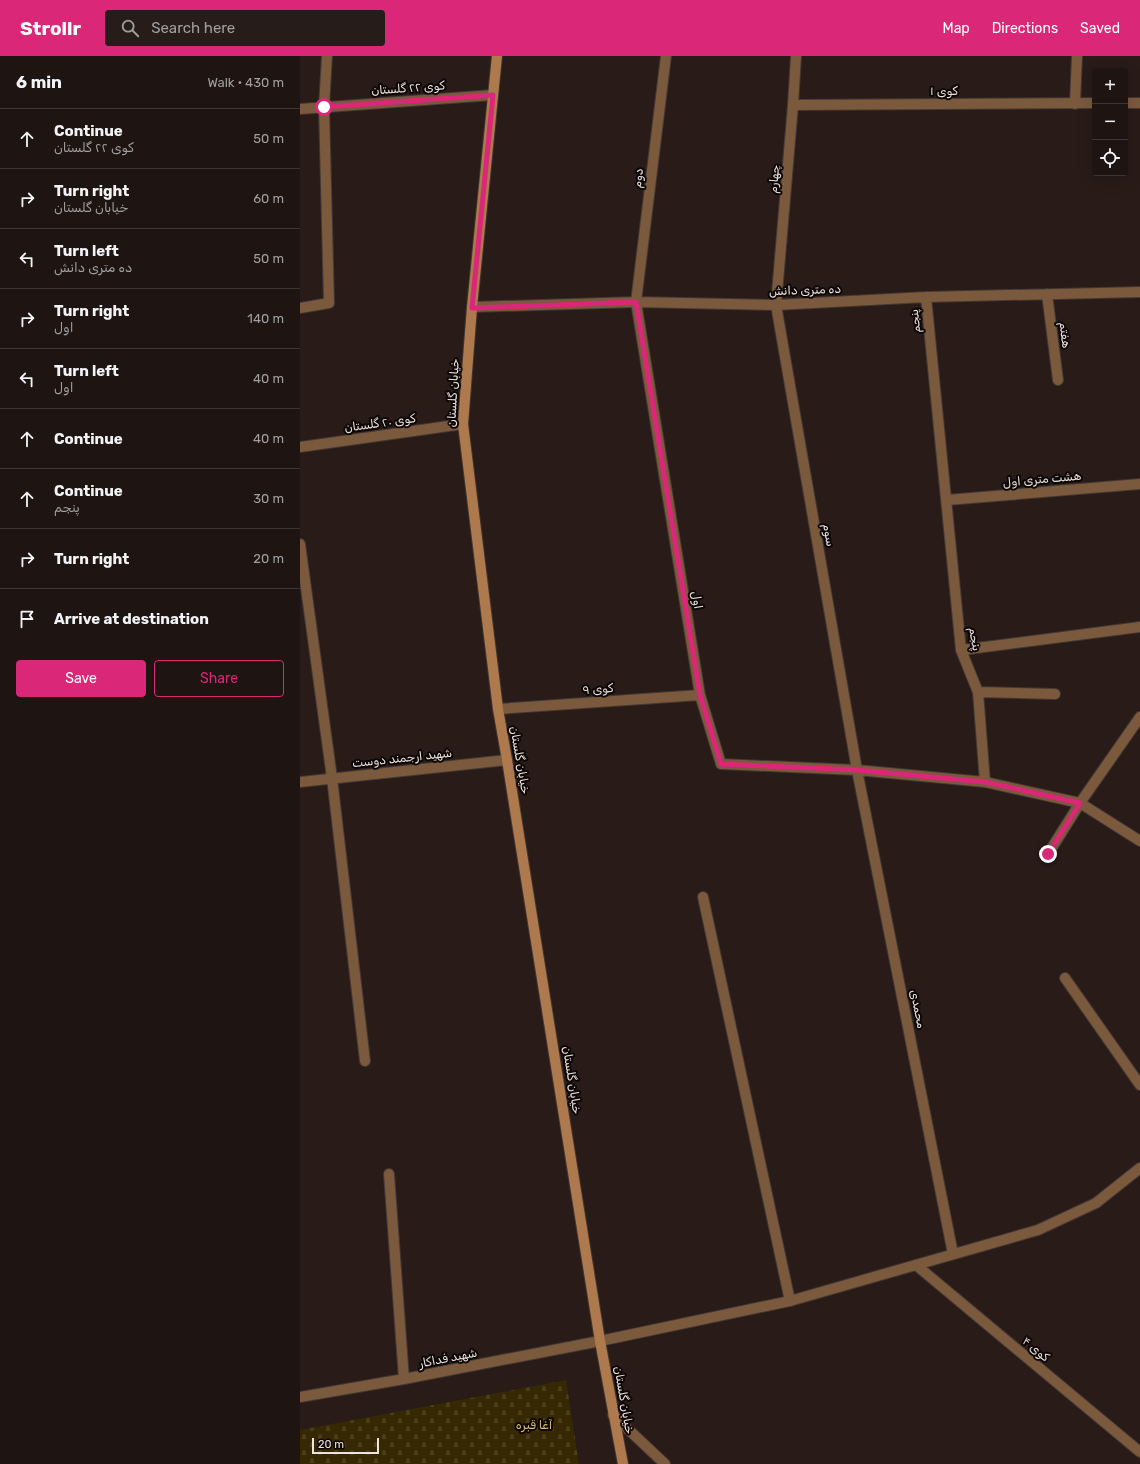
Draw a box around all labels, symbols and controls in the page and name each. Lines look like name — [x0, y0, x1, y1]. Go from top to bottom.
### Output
search box — [105, 10, 385, 46]
text: Strollr — [20, 17, 81, 40]
icon: search — [119, 17, 141, 39]
text: Search here — [151, 19, 235, 37]
text: Map — [943, 20, 970, 37]
text: Directions — [992, 20, 1058, 37]
text: Saved — [1080, 20, 1120, 37]
map controls — [1092, 68, 1128, 176]
button: + — [1092, 68, 1128, 104]
text: 6 min — [16, 72, 62, 92]
text: Walk · 430 m — [207, 75, 284, 90]
street label: کوی ۲۲ گلستان — [371, 78, 446, 99]
street label: کوی ۱ — [930, 84, 958, 99]
route start — [315, 98, 333, 116]
button: − — [1092, 104, 1128, 140]
text: Continue — [54, 122, 123, 140]
icon: ahead — [16, 128, 38, 150]
text: 50 m — [253, 131, 284, 146]
text: کوی ۲۲ گلستان — [54, 140, 134, 155]
button: locate — [1092, 140, 1128, 176]
street label: چهارم — [766, 164, 784, 194]
street label: دوم — [630, 167, 648, 189]
text: Turn right — [54, 182, 129, 200]
icon: right — [16, 188, 38, 210]
text: 60 m — [253, 191, 284, 206]
text: خیابان گلستان — [54, 200, 128, 215]
text: Turn left — [54, 242, 119, 260]
icon: left — [16, 248, 38, 270]
text: 50 m — [253, 251, 284, 266]
text: ده متری دانش — [54, 260, 132, 275]
street label: ده متری دانش — [769, 282, 842, 299]
text: Turn right — [54, 302, 129, 320]
icon: right — [16, 308, 38, 330]
street label: پنجم — [907, 308, 924, 334]
text: 140 m — [247, 311, 284, 326]
text: اول — [54, 320, 73, 335]
street label: هفتم — [1055, 321, 1074, 349]
street label: خیابان گلستان — [444, 358, 462, 428]
text: Turn left — [54, 362, 119, 380]
icon: left — [16, 368, 38, 390]
text: 40 m — [253, 371, 284, 386]
text: اول — [54, 380, 73, 395]
street label: کوی ۲۰ گلستان — [344, 411, 417, 436]
icon: ahead — [16, 428, 38, 450]
text: Continue — [54, 430, 123, 448]
text: 40 m — [253, 431, 284, 446]
street label: هشت متری اول — [1002, 469, 1082, 490]
text: Continue — [54, 482, 123, 500]
icon: ahead — [16, 488, 38, 510]
text: 30 m — [253, 491, 284, 506]
text: پنجم — [54, 500, 80, 515]
street label: سوم — [818, 522, 838, 548]
icon: right — [16, 548, 38, 570]
text: Turn right — [54, 550, 129, 568]
text: 20 m — [253, 551, 284, 566]
street label: اول — [688, 590, 705, 610]
icon: arrive — [16, 608, 38, 630]
text: Arrive at destination — [54, 610, 209, 628]
street label: پنجم — [965, 626, 984, 652]
button: Save — [16, 660, 146, 697]
button: Share — [154, 660, 284, 697]
street label: کوی ۹ — [582, 681, 615, 698]
street label: خیابان گلستان — [507, 725, 533, 795]
street label: شهید ارجمند دوست — [351, 746, 453, 771]
route end — [1039, 845, 1057, 863]
street label: محمدی — [907, 988, 929, 1030]
street label: خیابان گلستان — [560, 1045, 584, 1115]
street label: کوی ۴ — [1019, 1334, 1053, 1365]
street label: شهید فداکار — [417, 1345, 479, 1372]
street label: خیابان گلستان — [611, 1365, 637, 1435]
park label: آغا قبره — [516, 1418, 553, 1433]
scale bar — [312, 1436, 379, 1455]
text: 20 m — [318, 1438, 344, 1451]

